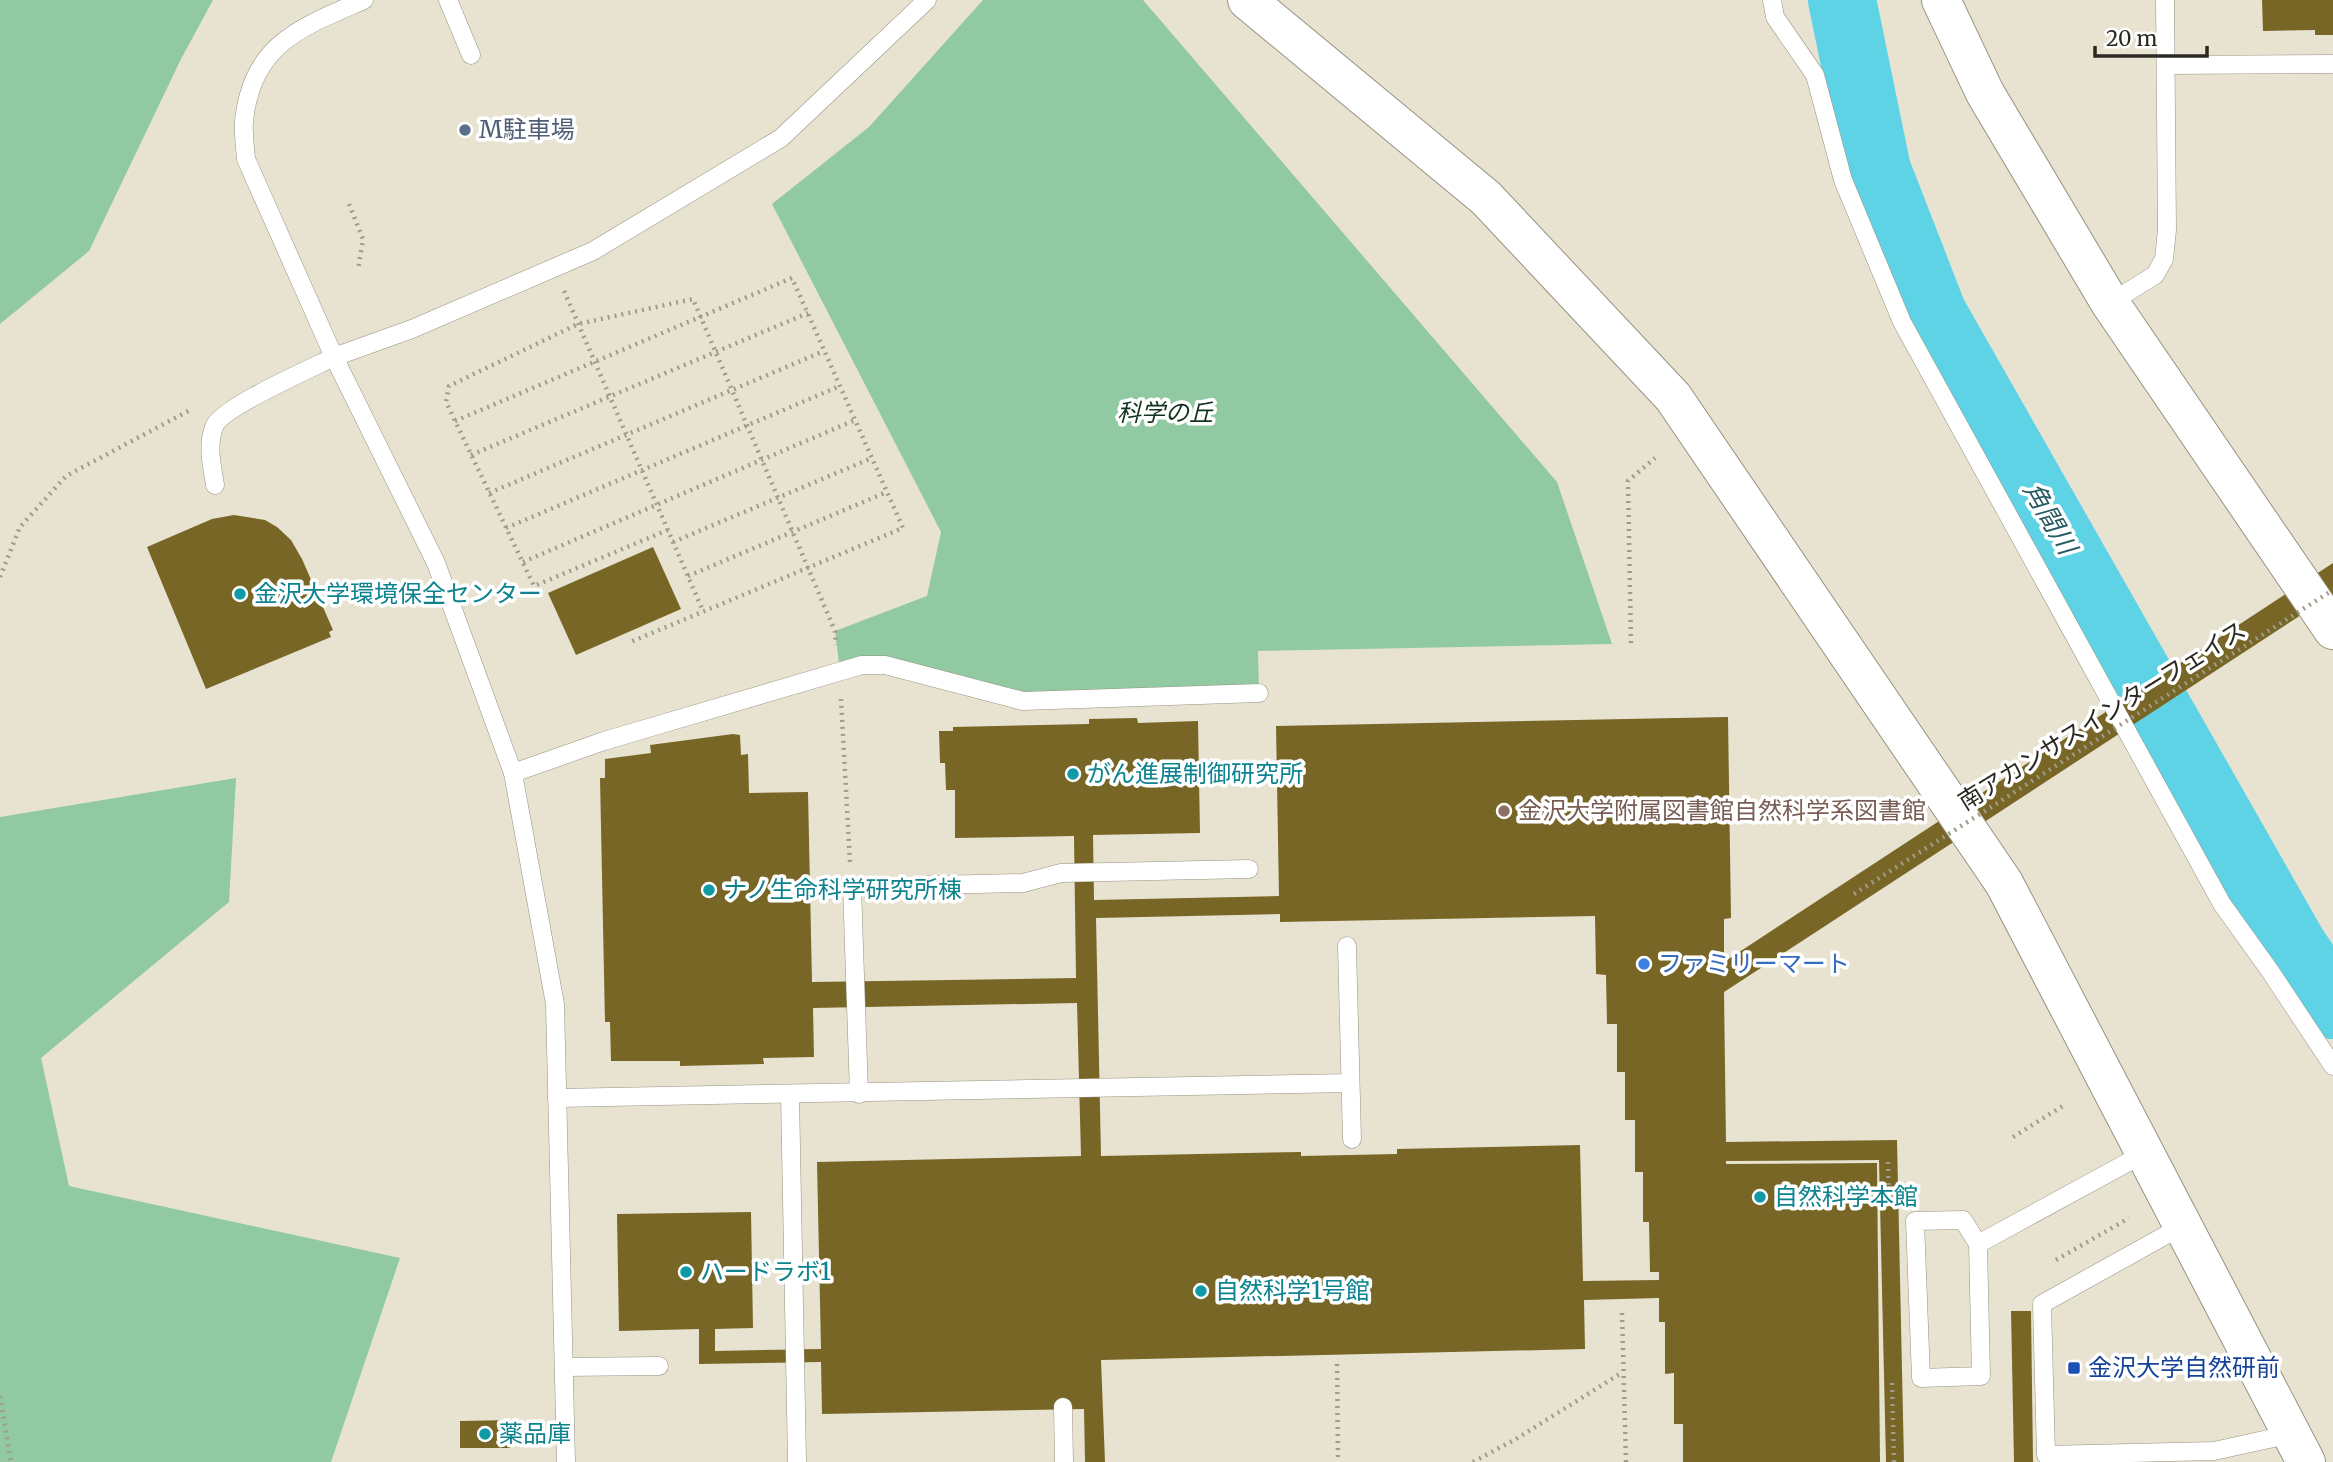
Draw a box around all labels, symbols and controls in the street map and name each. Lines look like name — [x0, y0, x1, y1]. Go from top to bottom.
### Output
scale bar — [2095, 14, 2207, 58]
text: 20 m — [2106, 25, 2158, 52]
place label: M駐車場 — [479, 114, 575, 145]
marker: M駐車場 — [457, 122, 473, 138]
park label: 科学の丘 — [1117, 397, 1214, 428]
water label: 角間川 — [2017, 476, 2086, 562]
place label: 金沢大学環境保全センター — [254, 578, 542, 609]
marker: 金沢大学環境保全センター — [232, 586, 248, 602]
street label: 南アカンサスインターフェイス — [1952, 614, 2251, 817]
place label: がん進展制御研究所 — [1087, 758, 1303, 789]
marker: がん進展制御研究所 — [1065, 766, 1081, 782]
place label: 金沢大学附属図書館自然科学系図書館 — [1518, 795, 1926, 826]
marker: 金沢大学附属図書館自然科学系図書館 — [1496, 803, 1512, 819]
place label: ナノ生命科学研究所棟 — [723, 874, 962, 905]
marker: ナノ生命科学研究所棟 — [701, 882, 717, 898]
place label: ファミリーマート — [1658, 948, 1850, 979]
marker: ファミリーマート — [1636, 956, 1652, 972]
place label: 自然科学本館 — [1774, 1181, 1918, 1212]
marker: 自然科学本館 — [1752, 1189, 1768, 1205]
place label: ハードラボ1 — [700, 1256, 831, 1287]
marker: ハードラボ1 — [678, 1264, 694, 1280]
place label: 自然科学1号館 — [1215, 1275, 1370, 1306]
marker: 自然科学1号館 — [1193, 1283, 1209, 1299]
place label: 金沢大学自然研前 — [2088, 1352, 2280, 1383]
marker: 金沢大学自然研前 — [2066, 1360, 2082, 1376]
place label: 薬品庫 — [499, 1418, 571, 1449]
marker: 薬品庫 — [477, 1426, 493, 1442]

